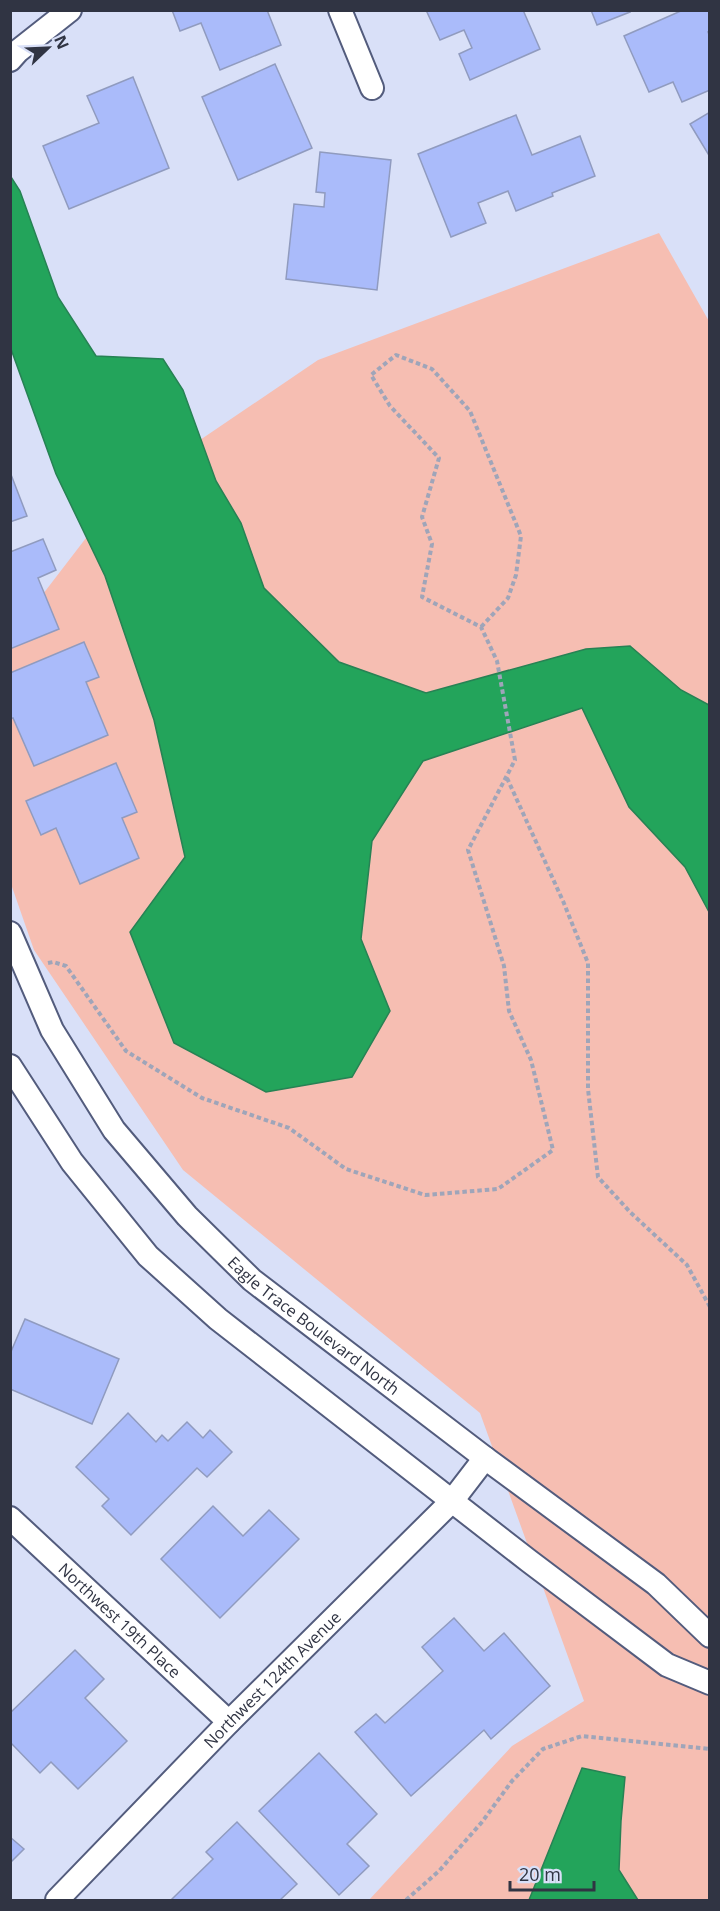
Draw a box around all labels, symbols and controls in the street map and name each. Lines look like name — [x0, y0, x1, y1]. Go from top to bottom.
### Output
north arrow — [18, 18, 78, 78]
text: N — [49, 32, 74, 52]
street label: Eagle Trace Boulevard North — [223, 1251, 404, 1400]
street label: Northwest 19th Place — [54, 1558, 186, 1683]
street label: Northwest 124th Avenue — [199, 1606, 346, 1753]
scale bar — [510, 1854, 594, 1892]
text: 20 m — [519, 1862, 561, 1886]

